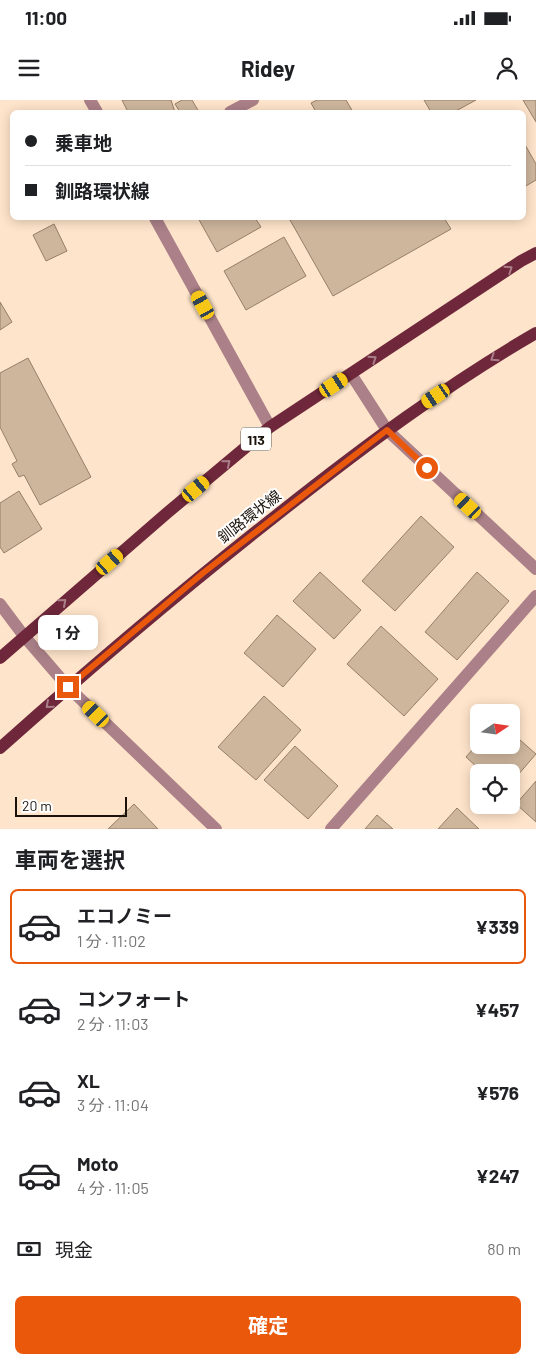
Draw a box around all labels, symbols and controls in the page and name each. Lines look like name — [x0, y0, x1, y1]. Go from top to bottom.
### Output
text: 11:00 — [25, 6, 67, 29]
icon: menu — [15, 54, 43, 82]
icon: person — [493, 54, 521, 82]
text: Ridey — [241, 55, 295, 81]
text: 乗車地 — [55, 131, 112, 154]
text: 釧路環状線 — [55, 179, 150, 202]
one-way arrow — [503, 266, 513, 275]
car — [189, 288, 216, 322]
one-way arrow — [490, 352, 500, 361]
one-way arrow — [368, 356, 377, 365]
car — [317, 371, 350, 399]
car — [419, 381, 452, 411]
road number: 113 — [241, 428, 271, 450]
route start — [416, 457, 438, 479]
one-way arrow — [221, 461, 230, 469]
car — [179, 474, 212, 504]
street label: 釧路環状線 — [214, 486, 284, 546]
car — [451, 490, 484, 522]
car — [93, 546, 126, 578]
one-way arrow — [58, 599, 67, 608]
callout: 1 分 — [38, 614, 98, 650]
text: 1 分 — [56, 623, 80, 642]
route end — [57, 676, 79, 698]
car — [79, 698, 112, 730]
one-way arrow — [45, 699, 54, 708]
north arrow — [470, 704, 520, 754]
map controls — [470, 704, 520, 814]
button: locate — [470, 764, 520, 814]
scale bar — [15, 794, 128, 817]
text: 20 m — [22, 797, 52, 814]
text: 車両を選択 — [15, 846, 125, 872]
icon: car — [17, 904, 62, 949]
text: エコノミー — [77, 904, 172, 927]
text: ¥339 — [475, 915, 519, 938]
text: 1 分 · 11:02 — [77, 931, 146, 950]
icon: car — [17, 987, 62, 1032]
text: コンフォート — [77, 987, 190, 1010]
text: ¥457 — [475, 998, 519, 1021]
text: 2 分 · 11:03 — [77, 1014, 149, 1033]
text: XL — [77, 1069, 100, 1092]
icon: car — [17, 1070, 62, 1115]
text: ¥576 — [476, 1081, 519, 1104]
text: 3 分 · 11:04 — [77, 1095, 149, 1114]
text: Moto — [77, 1152, 119, 1175]
icon: car — [17, 1153, 62, 1198]
text: ¥247 — [476, 1164, 519, 1187]
text: 4 分 · 11:05 — [77, 1178, 149, 1197]
icon: cash — [15, 1235, 43, 1263]
text: 現金 — [55, 1238, 93, 1261]
text: 80 m — [487, 1239, 521, 1258]
button: 確定 — [15, 1296, 521, 1354]

